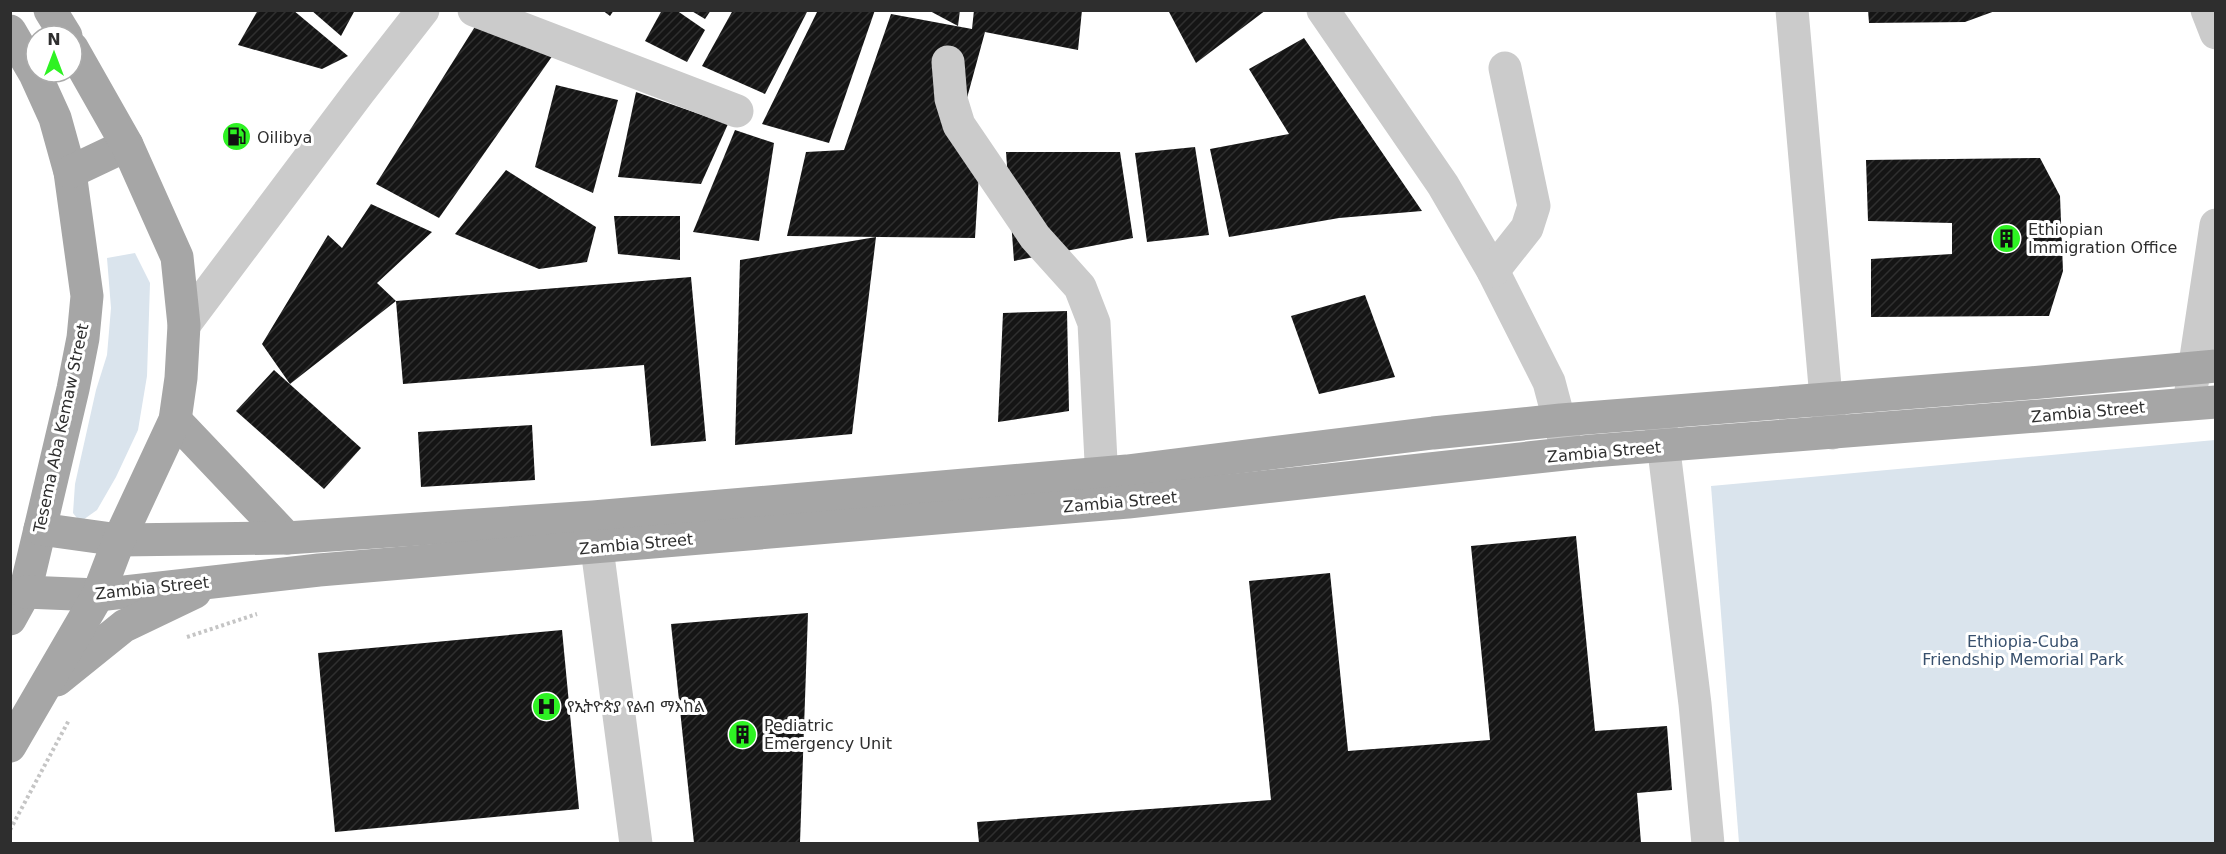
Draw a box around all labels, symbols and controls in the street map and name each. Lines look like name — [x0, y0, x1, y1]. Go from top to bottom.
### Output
north arrow — [24, 24, 84, 84]
text: N — [47, 30, 61, 49]
fuel station icon: Oilibya — [220, 121, 252, 153]
place label: Oilibya — [257, 128, 312, 147]
place label: Ethiopian Immigration Office — [2028, 220, 2177, 257]
building icon: Ethiopian Immigration Office — [1991, 222, 2023, 254]
street label: Tesema Aba Kemaw Street — [29, 322, 92, 535]
street label: Zambia Street — [2030, 398, 2146, 426]
street label: Zambia Street — [1546, 438, 1662, 466]
street label: Zambia Street — [1062, 488, 1178, 516]
street label: Zambia Street — [578, 530, 694, 558]
street label: Zambia Street — [94, 573, 210, 603]
park label: Ethiopia-Cuba Friendship Memorial Park — [1922, 632, 2124, 669]
hospital icon: የኢትዮጵያ የልብ ማእከል — [530, 690, 562, 722]
place label: የኢትዮጵያ የልብ ማእከል — [567, 697, 705, 716]
place label: Pediatric Emergency Unit — [764, 716, 892, 753]
building icon: Pediatric Emergency Unit — [727, 718, 759, 750]

